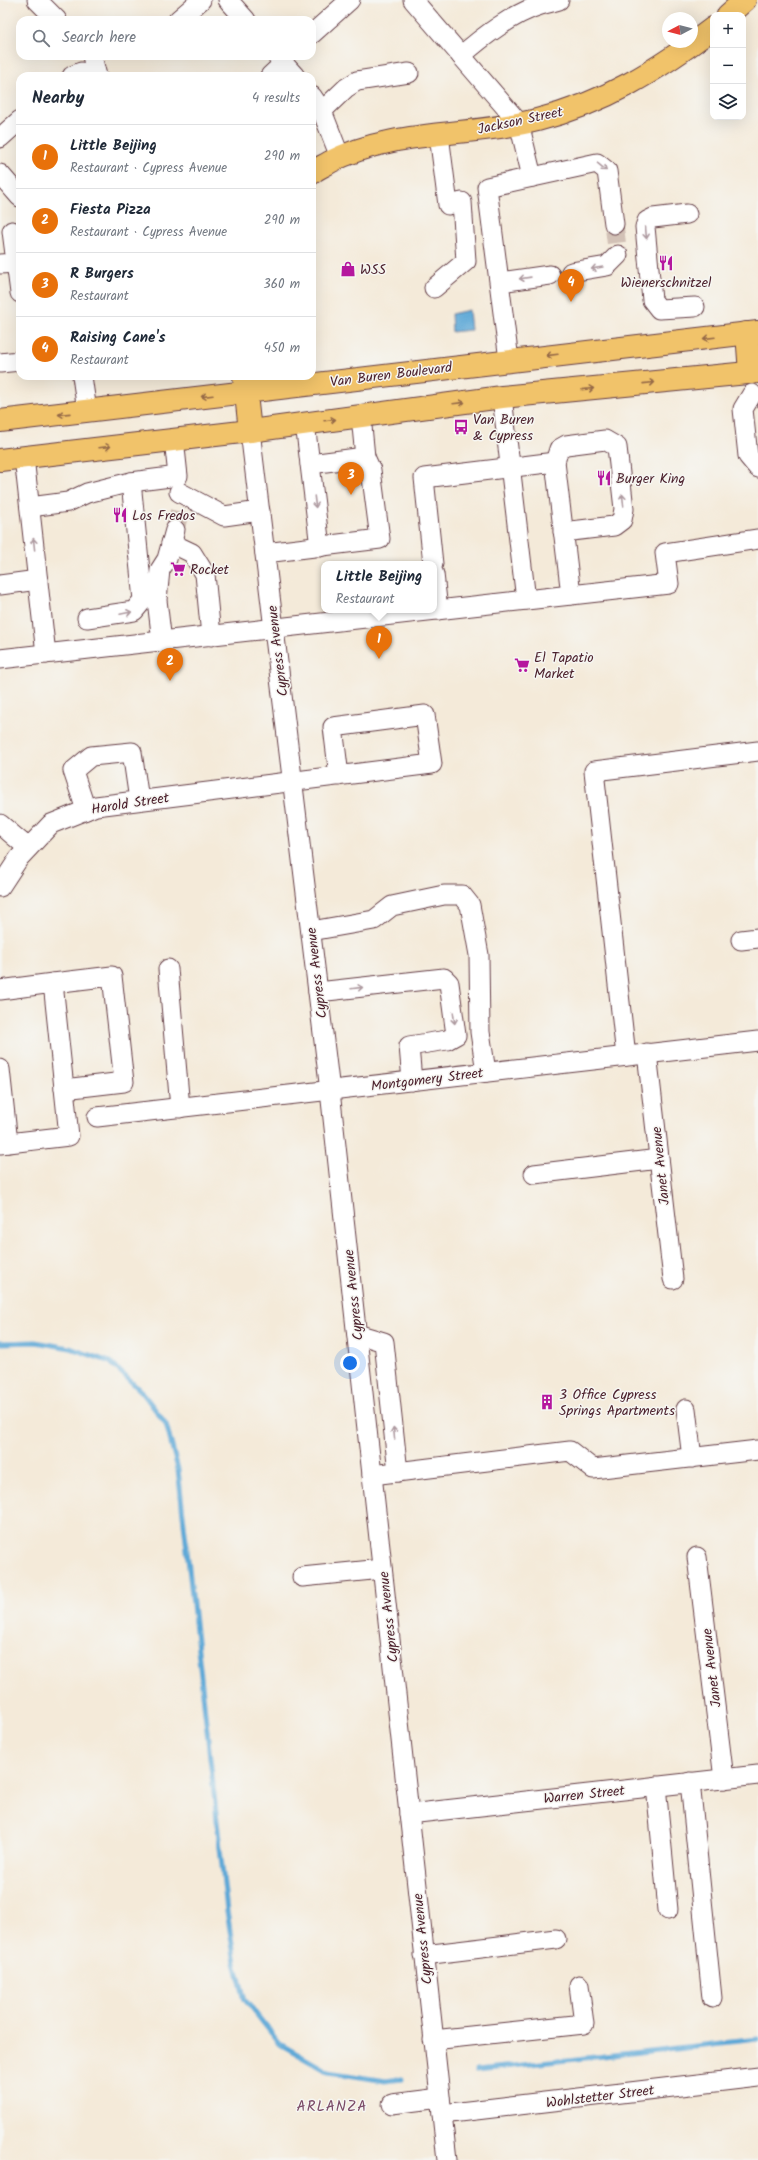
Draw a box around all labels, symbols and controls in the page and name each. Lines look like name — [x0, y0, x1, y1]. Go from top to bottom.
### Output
north arrow — [662, 12, 698, 48]
map controls — [710, 12, 746, 120]
button: + — [710, 12, 746, 48]
search box — [16, 16, 316, 60]
text: Search here — [62, 26, 136, 50]
icon: search — [30, 27, 52, 49]
button: − — [710, 48, 746, 84]
button: layers — [710, 84, 746, 120]
text: Nearby — [32, 85, 84, 112]
text: 4 results — [252, 88, 300, 109]
street label: Jackson Street — [475, 101, 566, 141]
text: Little Beijing — [70, 134, 157, 158]
text: 1 — [43, 146, 47, 167]
text: 290 m — [264, 146, 300, 167]
text: Restaurant · Cypress Avenue — [70, 158, 227, 179]
one-way arrow — [597, 163, 607, 172]
text: Fiesta Pizza — [70, 198, 151, 222]
text: 2 — [41, 210, 49, 231]
text: 290 m — [264, 210, 300, 231]
text: Restaurant · Cypress Avenue — [70, 222, 227, 243]
one-way arrow — [642, 226, 649, 239]
restaurant icon: Wienerschnitzel — [657, 254, 675, 272]
place label: WSS — [360, 259, 386, 281]
shop icon: WSS — [339, 260, 357, 278]
text: R Burgers — [70, 262, 134, 286]
one-way arrow — [591, 265, 604, 273]
pin: 4 — [558, 269, 584, 302]
place label: Wienerschnitzel — [621, 272, 712, 294]
text: 3 — [41, 274, 49, 295]
text: 360 m — [263, 274, 300, 295]
one-way arrow — [519, 274, 532, 282]
text: Restaurant — [70, 286, 129, 307]
text: Raising Cane's — [70, 326, 166, 350]
one-way arrow — [703, 334, 716, 341]
text: 4 — [41, 338, 49, 359]
text: 450 m — [264, 338, 300, 359]
text: Restaurant — [70, 350, 129, 371]
one-way arrow — [546, 352, 559, 359]
street label: Van Buren Boulevard — [329, 356, 454, 393]
one-way arrow — [643, 379, 656, 387]
one-way arrow — [581, 385, 594, 393]
one-way arrow — [201, 392, 214, 400]
one-way arrow — [452, 399, 465, 407]
place label: Van Buren & Cypress — [473, 409, 534, 447]
one-way arrow — [58, 410, 71, 418]
one-way arrow — [323, 416, 336, 424]
bus stop icon: Van Buren & Cypress — [452, 418, 470, 436]
one-way arrow — [98, 444, 111, 451]
pin: 3 — [338, 462, 364, 495]
place label: Burger King — [616, 468, 685, 490]
restaurant icon: Burger King — [595, 469, 613, 487]
one-way arrow — [620, 494, 627, 507]
one-way arrow — [311, 495, 318, 508]
place label: Los Fredos — [132, 505, 195, 527]
restaurant icon: Los Fredos — [111, 506, 129, 524]
one-way arrow — [30, 538, 38, 551]
place label: Rocket — [190, 559, 230, 581]
supermarket icon: Rocket — [169, 560, 187, 578]
popup — [321, 561, 437, 613]
text: Little Beijing — [336, 565, 422, 589]
text: Restaurant — [336, 589, 394, 610]
street label: Cypress Avenue — [261, 604, 294, 698]
one-way arrow — [119, 608, 132, 616]
pin: 1 — [366, 626, 392, 659]
place label: El Tapatio Market — [534, 647, 594, 685]
pin: 2 — [157, 648, 183, 681]
supermarket icon: El Tapatio Market — [513, 656, 531, 674]
street label: Harold Street — [90, 787, 171, 821]
street label: Cypress Avenue — [300, 926, 333, 1020]
one-way arrow — [350, 984, 363, 992]
one-way arrow — [450, 1011, 458, 1024]
street label: Montgomery Street — [370, 1062, 485, 1098]
street label: Janet Avenue — [646, 1125, 676, 1206]
street label: Cypress Avenue — [338, 1248, 370, 1341]
your location — [340, 1353, 360, 1373]
place label: 3 Office Cypress Springs Apartments — [559, 1384, 675, 1422]
building icon: 3 Office Cypress Springs Apartments — [538, 1393, 556, 1411]
one-way arrow — [390, 1427, 397, 1440]
street label: Cypress Avenue — [373, 1570, 405, 1663]
street label: Janet Avenue — [696, 1627, 728, 1708]
street label: Warren Street — [542, 1780, 626, 1810]
street label: Cypress Avenue — [407, 1892, 439, 1985]
street label: Wohlstetter Street — [545, 2079, 656, 2115]
district label: ARLANZA — [297, 2095, 367, 2119]

